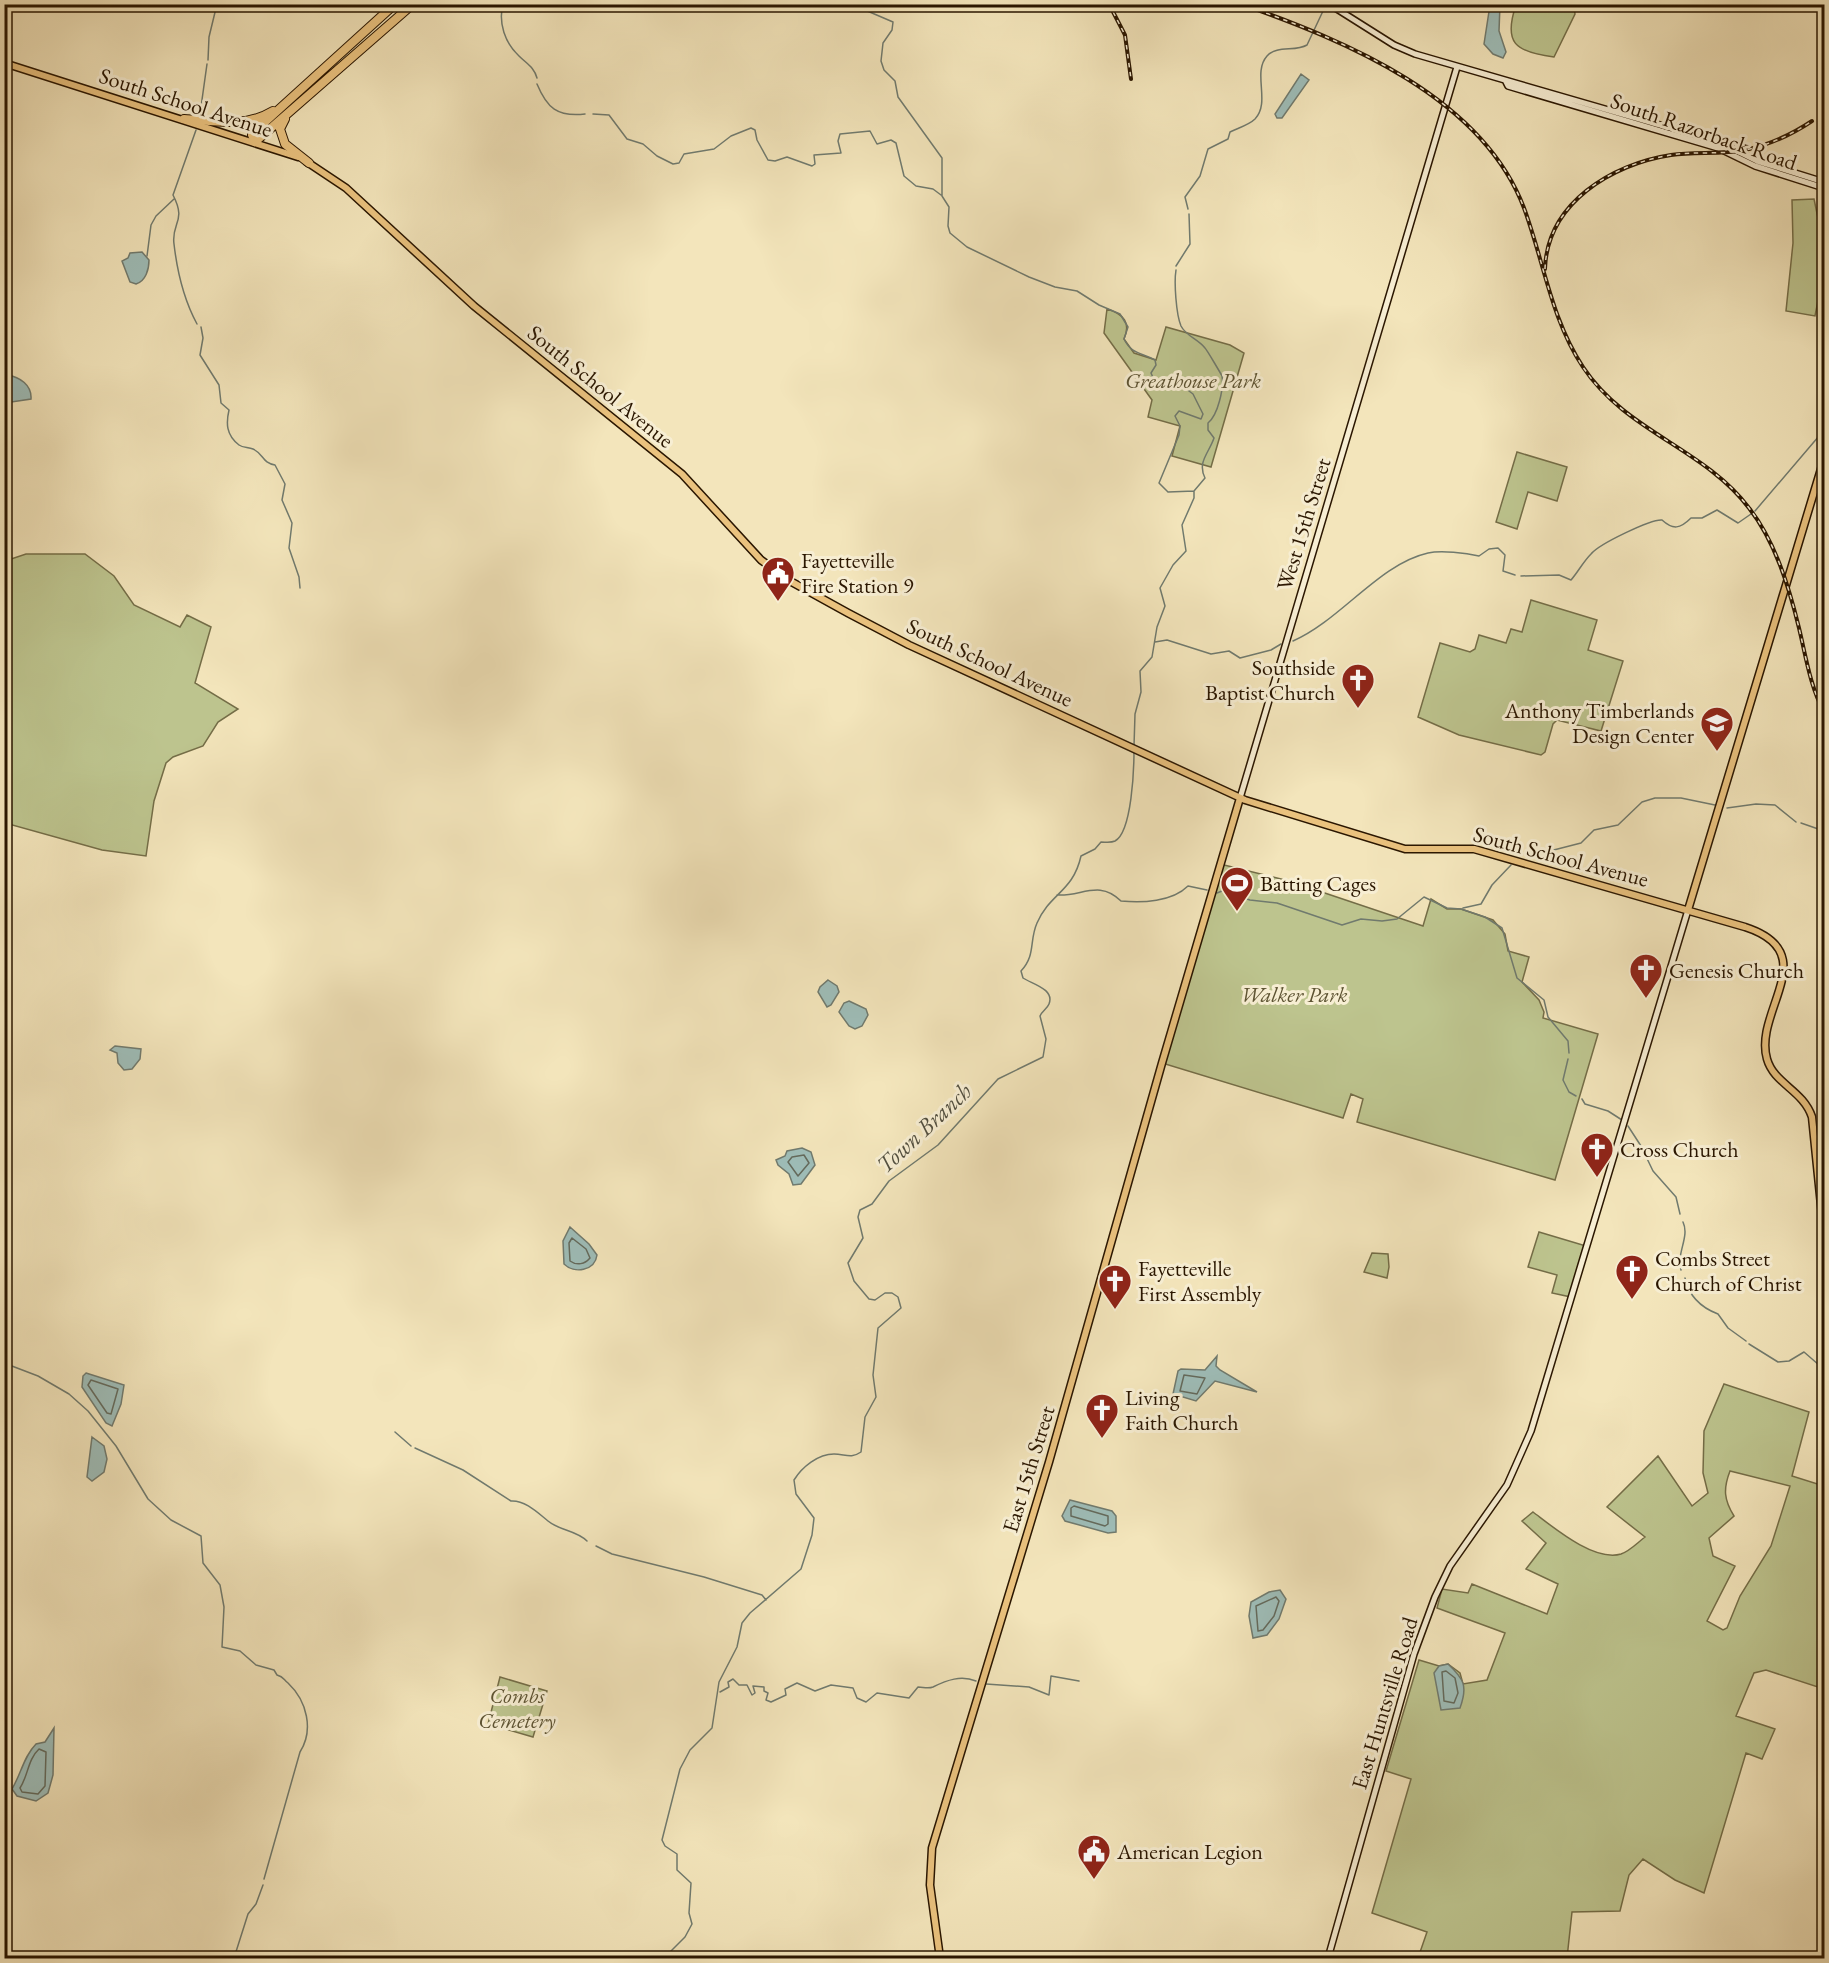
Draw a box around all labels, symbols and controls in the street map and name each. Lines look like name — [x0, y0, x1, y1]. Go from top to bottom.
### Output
street label: South School Avenue — [96, 61, 276, 144]
street label: South Razorback Road — [1607, 86, 1802, 177]
street label: South School Avenue — [522, 318, 680, 455]
park label: Greathouse Park — [1125, 366, 1261, 395]
street label: West 15th Street — [1270, 454, 1337, 594]
place label: Fayetteville Fire Station 9 — [801, 546, 914, 600]
public building icon: Fayetteville Fire Station 9 — [760, 555, 796, 602]
street label: South School Avenue — [902, 611, 1078, 714]
place label: Southside Baptist Church — [1205, 653, 1335, 707]
church icon: Southside Baptist Church — [1340, 662, 1376, 709]
place label: Anthony Timberlands Design Center — [1504, 696, 1695, 750]
school or university icon: Anthony Timberlands Design Center — [1699, 705, 1735, 752]
street label: South School Avenue — [1470, 819, 1652, 894]
sports icon: Batting Cages — [1219, 865, 1255, 912]
place label: Batting Cages — [1260, 869, 1376, 898]
church icon: Genesis Church — [1628, 952, 1664, 999]
place label: Genesis Church — [1669, 956, 1804, 985]
park label: Walker Park — [1240, 980, 1348, 1009]
water label: Town Branch — [869, 1075, 978, 1180]
church icon: Cross Church — [1579, 1131, 1615, 1178]
place label: Cross Church — [1620, 1135, 1739, 1164]
place label: Combs Street Church of Christ — [1655, 1244, 1802, 1298]
church icon: Combs Street Church of Christ — [1614, 1253, 1650, 1300]
place label: Fayetteville First Assembly — [1138, 1254, 1262, 1308]
church icon: Fayetteville First Assembly — [1097, 1263, 1133, 1310]
place label: Living Faith Church — [1125, 1383, 1239, 1437]
church icon: Living Faith Church — [1084, 1392, 1120, 1439]
street label: East 15th Street — [995, 1402, 1062, 1536]
street label: East Huntsville Road — [1344, 1613, 1425, 1793]
park label: Combs Cemetery — [478, 1681, 556, 1735]
public building icon: American Legion — [1076, 1833, 1112, 1880]
place label: American Legion — [1116, 1837, 1263, 1866]

